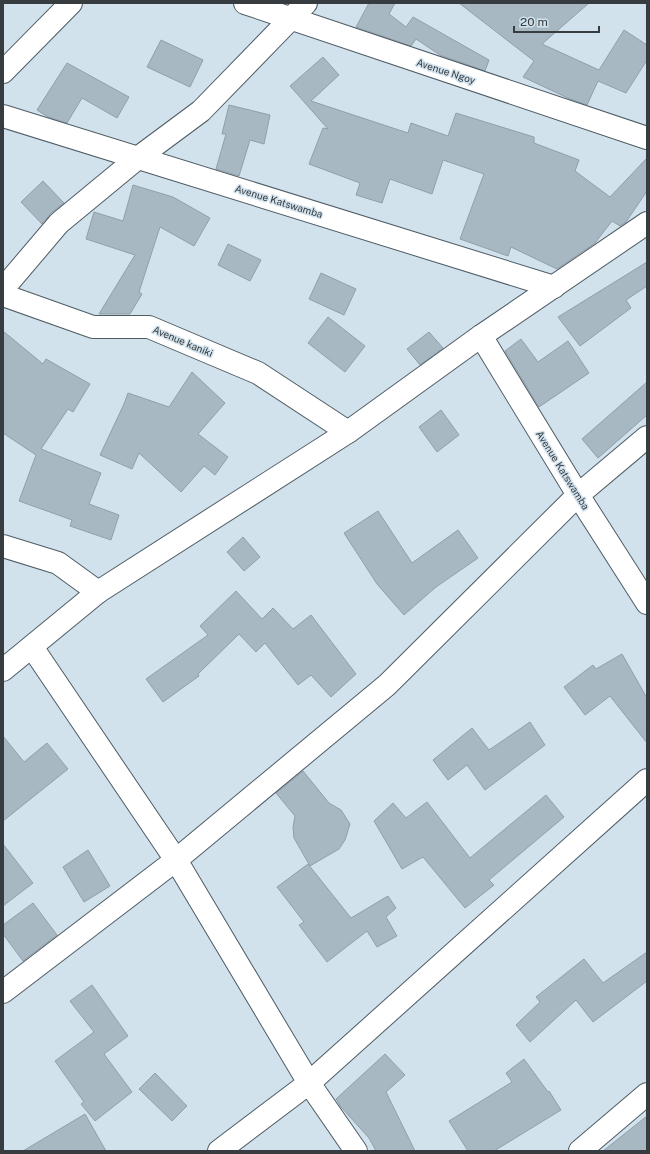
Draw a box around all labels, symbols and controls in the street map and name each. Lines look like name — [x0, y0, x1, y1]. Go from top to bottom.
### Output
scale bar — [514, 8, 599, 34]
text: 20 m — [520, 15, 548, 29]
street label: Avenue Ngoy — [415, 56, 478, 86]
street label: Avenue Katswamba — [234, 182, 324, 220]
street label: Avenue kaniki — [151, 323, 215, 359]
street label: Avenue Katswamba — [534, 428, 592, 512]

